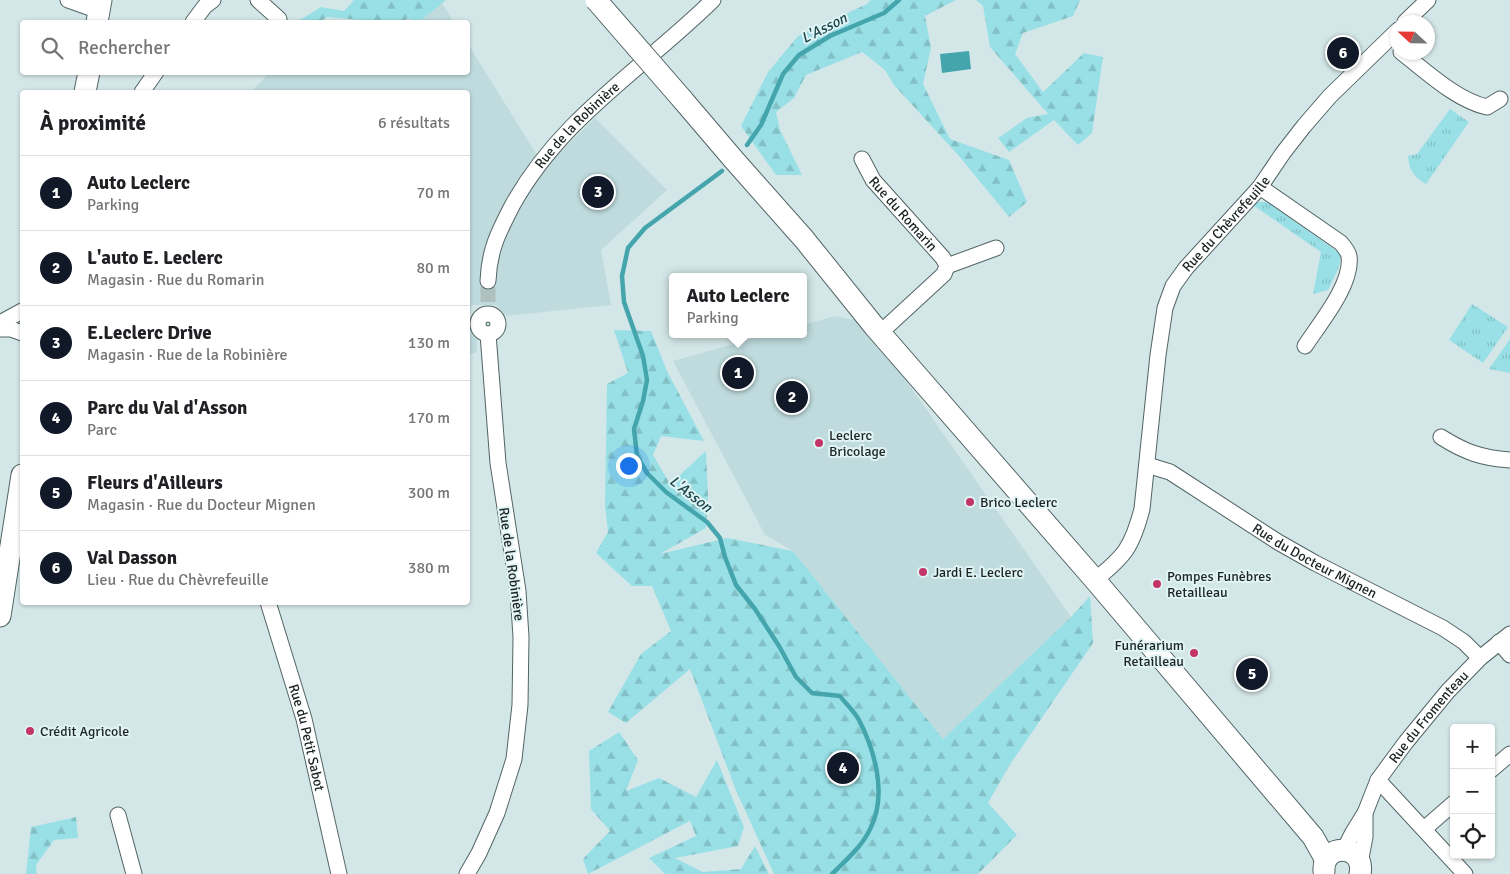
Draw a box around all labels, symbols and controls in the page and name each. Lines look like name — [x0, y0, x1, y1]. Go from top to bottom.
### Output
water label: L'Asson — [798, 8, 851, 47]
north arrow — [1390, 15, 1435, 60]
search box — [20, 20, 470, 75]
icon: search — [38, 34, 66, 62]
pin: 6 — [1327, 34, 1359, 72]
text: Rechercher — [78, 36, 170, 60]
street label: Rue de la Robinière — [531, 78, 623, 172]
text: À proximité — [40, 110, 146, 136]
text: 6 résultats — [378, 113, 450, 133]
text: Auto Leclerc — [87, 171, 190, 195]
pin: 3 — [582, 173, 614, 211]
street label: Rue du Romarin — [865, 173, 941, 255]
street label: Rue du Chèvrefeuille — [1179, 173, 1274, 276]
text: 1 — [52, 183, 60, 203]
text: 70 m — [416, 183, 450, 203]
text: Parking — [87, 195, 139, 215]
text: L'auto E. Leclerc — [87, 246, 223, 270]
text: 2 — [52, 258, 60, 278]
text: 80 m — [416, 258, 450, 278]
text: Magasin · Rue du Romarin — [87, 270, 265, 290]
popup — [669, 273, 807, 338]
text: Auto Leclerc — [686, 284, 790, 308]
text: Parking — [686, 308, 739, 328]
text: E.Leclerc Drive — [87, 321, 212, 345]
text: 3 — [52, 333, 60, 353]
text: 130 m — [408, 333, 450, 353]
text: Magasin · Rue de la Robinière — [87, 345, 288, 365]
pin: 1 — [722, 354, 754, 392]
pin: 2 — [776, 378, 808, 416]
text: Parc du Val d'Asson — [87, 396, 247, 420]
text: 4 — [52, 408, 60, 428]
text: 170 m — [408, 408, 450, 428]
text: Parc — [87, 420, 117, 440]
place label: Leclerc Bricolage — [829, 427, 886, 460]
marker: Leclerc Bricolage — [813, 437, 825, 449]
your location — [616, 453, 642, 479]
text: Fleurs d'Ailleurs — [87, 471, 223, 495]
water label: L'Asson — [666, 472, 717, 517]
text: 5 — [52, 483, 60, 503]
text: 300 m — [408, 483, 450, 503]
place label: Brico Leclerc — [980, 494, 1058, 511]
text: Magasin · Rue du Docteur Mignen — [87, 495, 316, 515]
marker: Brico Leclerc — [964, 496, 976, 508]
street label: Rue de la Robinière — [495, 506, 528, 622]
street label: Rue du Docteur Mignen — [1249, 520, 1380, 602]
text: Val Dasson — [87, 546, 177, 570]
text: 6 — [52, 558, 60, 578]
text: 380 m — [408, 558, 450, 578]
place label: Jardi E. Leclerc — [933, 564, 1023, 581]
marker: Jardi E. Leclerc — [917, 566, 929, 578]
place label: Pompes Funèbres Retailleau — [1167, 568, 1271, 601]
text: Lieu · Rue du Chèvrefeuille — [87, 570, 269, 590]
marker: Pompes Funèbres Retailleau — [1151, 578, 1163, 590]
place label: Funérarium Retailleau — [1115, 637, 1184, 670]
marker: Funérarium Retailleau — [1188, 647, 1200, 659]
pin: 5 — [1236, 655, 1268, 693]
street label: Rue du Fromenteau — [1385, 667, 1472, 767]
street label: Rue du Petit Sabot — [285, 682, 328, 793]
place label: Crédit Agricole — [40, 723, 129, 740]
map controls — [1450, 724, 1495, 859]
button: + — [1450, 724, 1495, 769]
marker: Crédit Agricole — [24, 725, 36, 737]
pin: 4 — [827, 749, 859, 787]
button: − — [1450, 769, 1495, 814]
button: locate — [1450, 814, 1495, 859]

